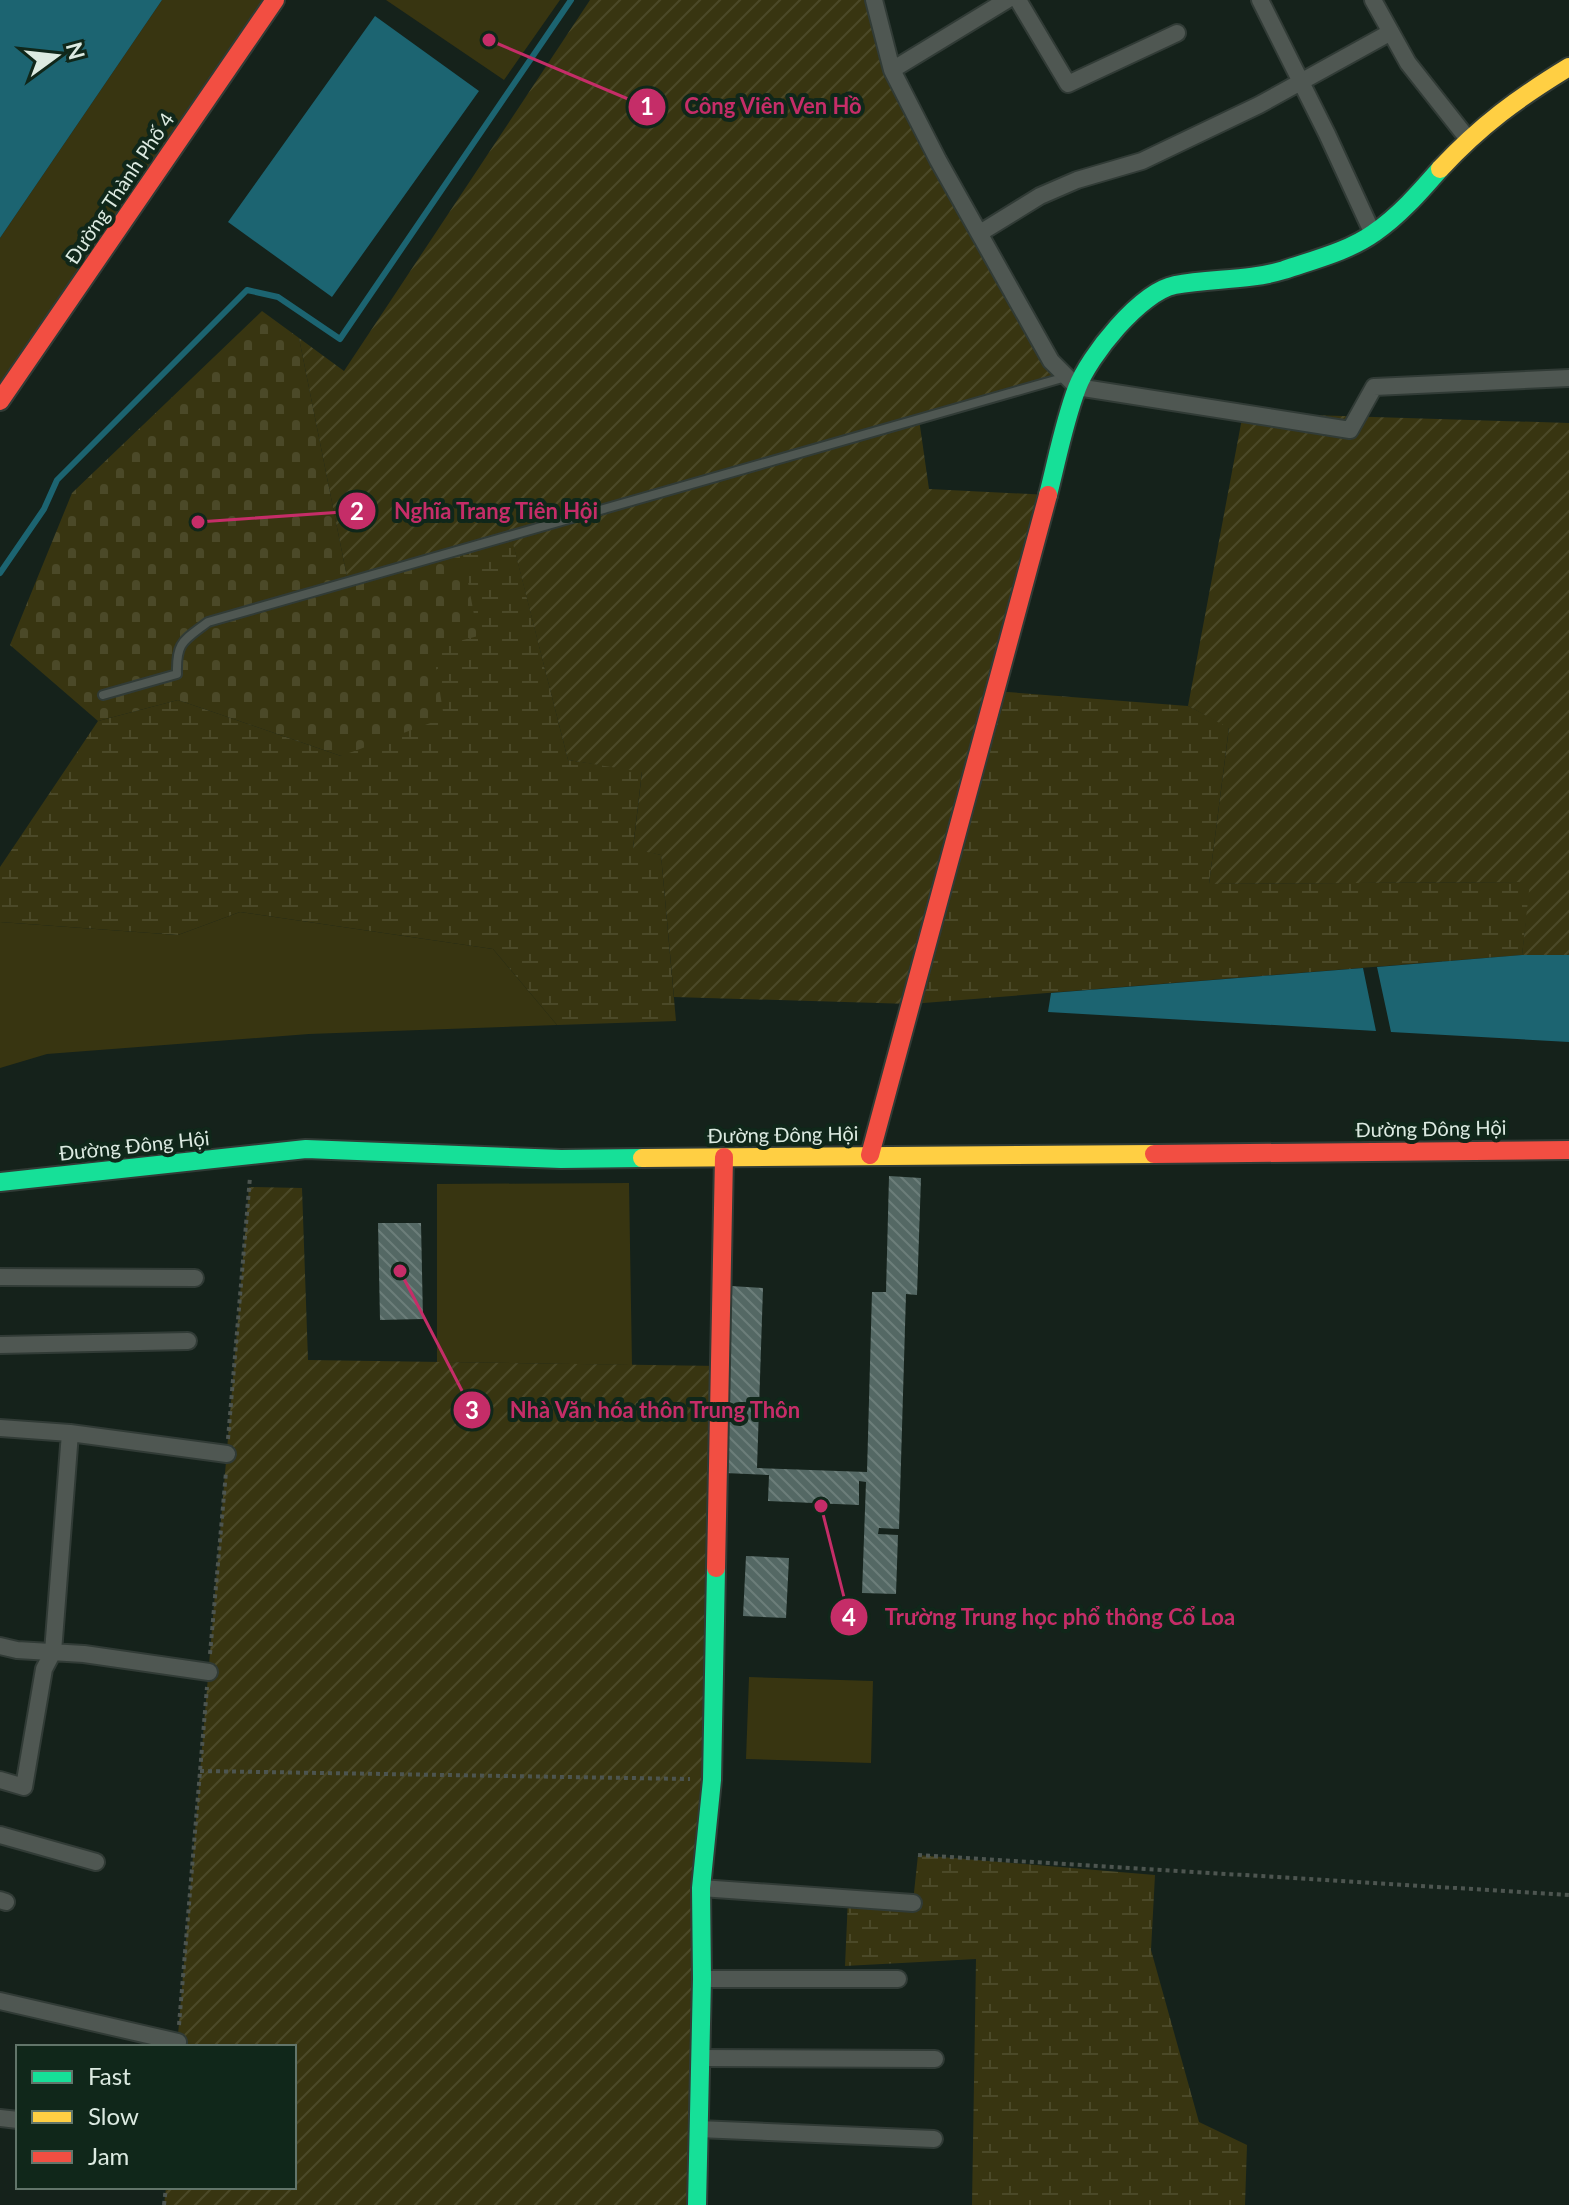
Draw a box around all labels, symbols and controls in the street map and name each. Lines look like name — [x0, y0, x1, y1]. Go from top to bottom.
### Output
north arrow — [16, 16, 96, 96]
text: N — [61, 39, 91, 62]
callout: Công Viên Ven Hồ — [627, 84, 878, 130]
text: 1 — [640, 91, 654, 120]
text: Công Viên Ven Hồ — [684, 92, 862, 119]
street label: Đường Thành Phố 4 — [59, 107, 179, 268]
callout: Nghĩa Trang Tiên Hội — [337, 488, 614, 534]
text: 2 — [350, 496, 364, 525]
text: Nghĩa Trang Tiên Hội — [394, 497, 598, 524]
street label: Đường Đông Hội — [1355, 1115, 1507, 1141]
street label: Đường Đông Hội — [707, 1121, 859, 1147]
street label: Đường Đông Hội — [58, 1125, 210, 1165]
callout: Nhà Văn hóa thôn Trung Thôn — [452, 1387, 817, 1433]
text: 3 — [465, 1395, 479, 1424]
text: Nhà Văn hóa thôn Trung Thôn — [510, 1396, 800, 1423]
callout: Trường Trung học phổ thông Cổ Loa — [829, 1594, 1252, 1640]
text: 4 — [842, 1602, 856, 1631]
text: Trường Trung học phổ thông Cổ Loa — [885, 1603, 1235, 1630]
legend — [16, 2045, 296, 2189]
text: Fast — [88, 2061, 131, 2090]
text: Slow — [88, 2101, 139, 2130]
text: Jam — [88, 2141, 129, 2170]

